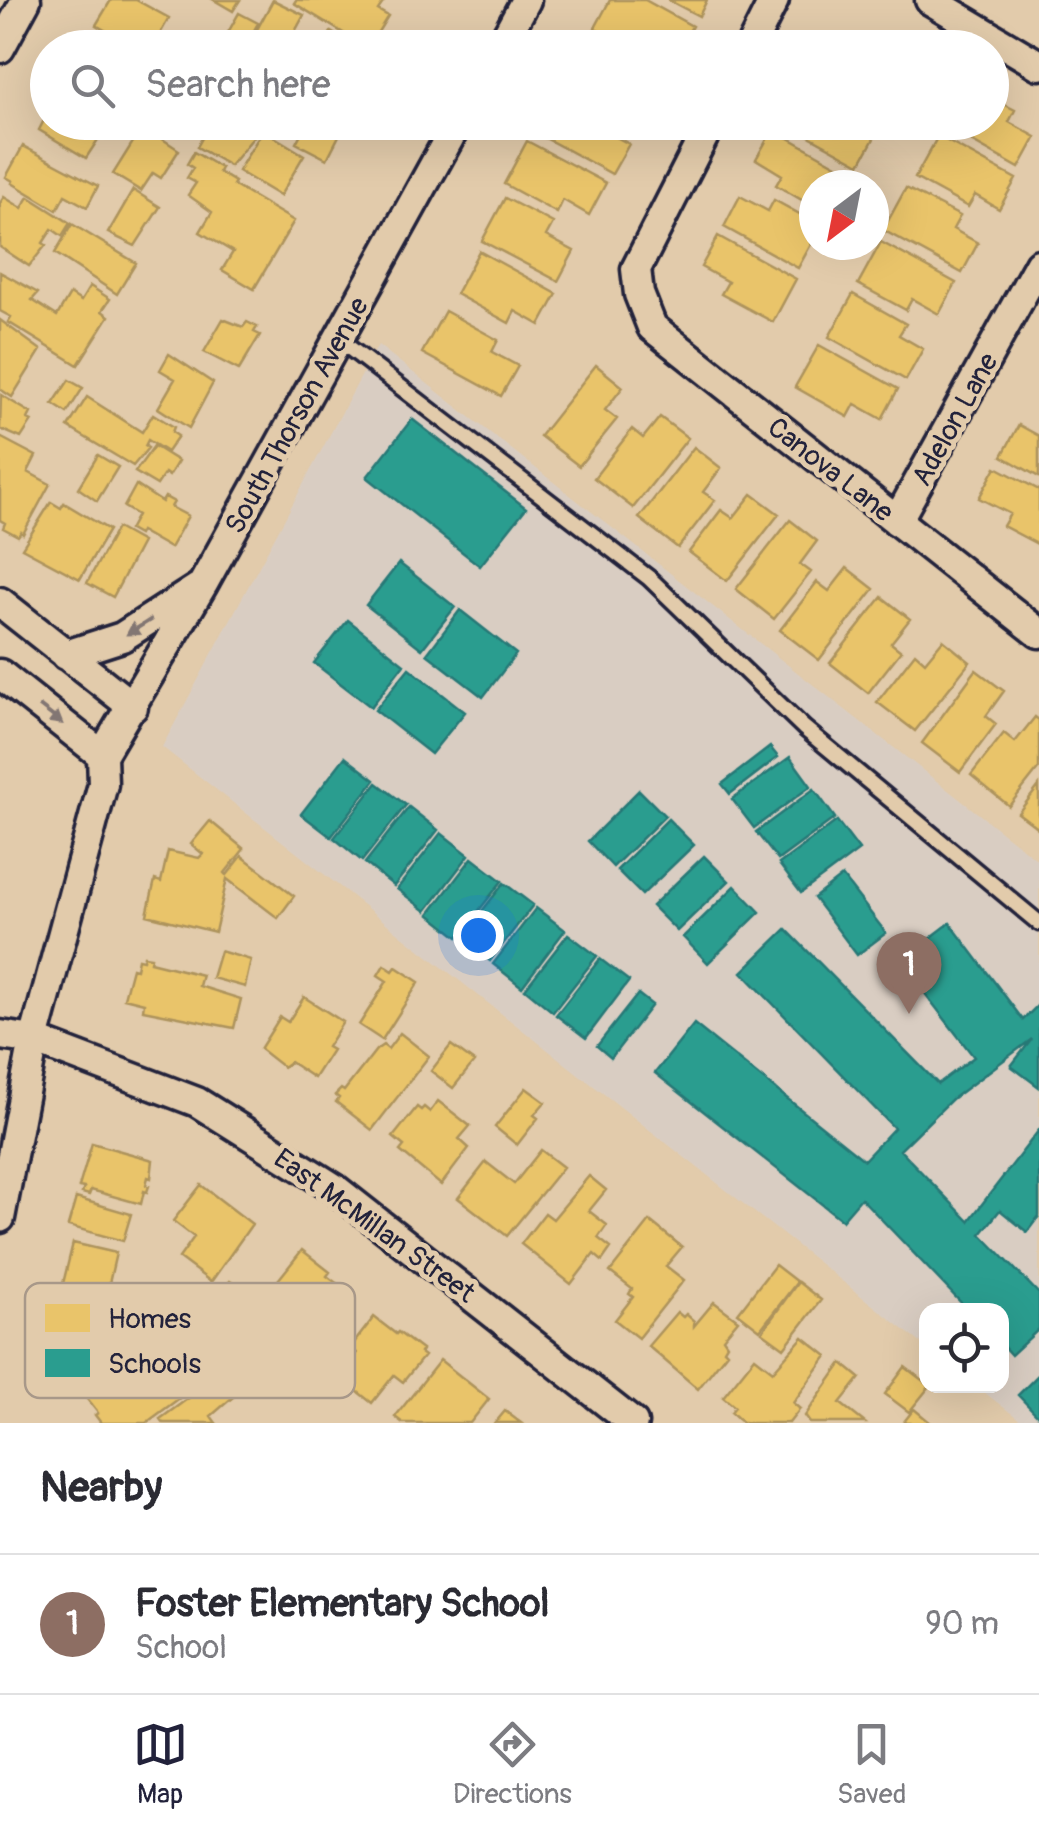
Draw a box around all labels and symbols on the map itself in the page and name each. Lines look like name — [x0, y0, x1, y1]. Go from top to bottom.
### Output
north arrow — [799, 170, 889, 260]
street label: South Thorson Avenue — [218, 291, 377, 540]
street label: Adelon Lane — [904, 347, 1006, 492]
street label: Canova Lane — [760, 410, 900, 530]
one-way arrow — [125, 617, 152, 636]
one-way arrow — [38, 704, 64, 725]
your location — [453, 910, 504, 961]
pin: 1 — [876, 932, 942, 1014]
street label: East McMillan Street — [267, 1141, 482, 1311]
legend — [25, 1283, 355, 1398]
text: Homes — [108, 1302, 192, 1337]
text: Schools — [108, 1347, 201, 1382]

